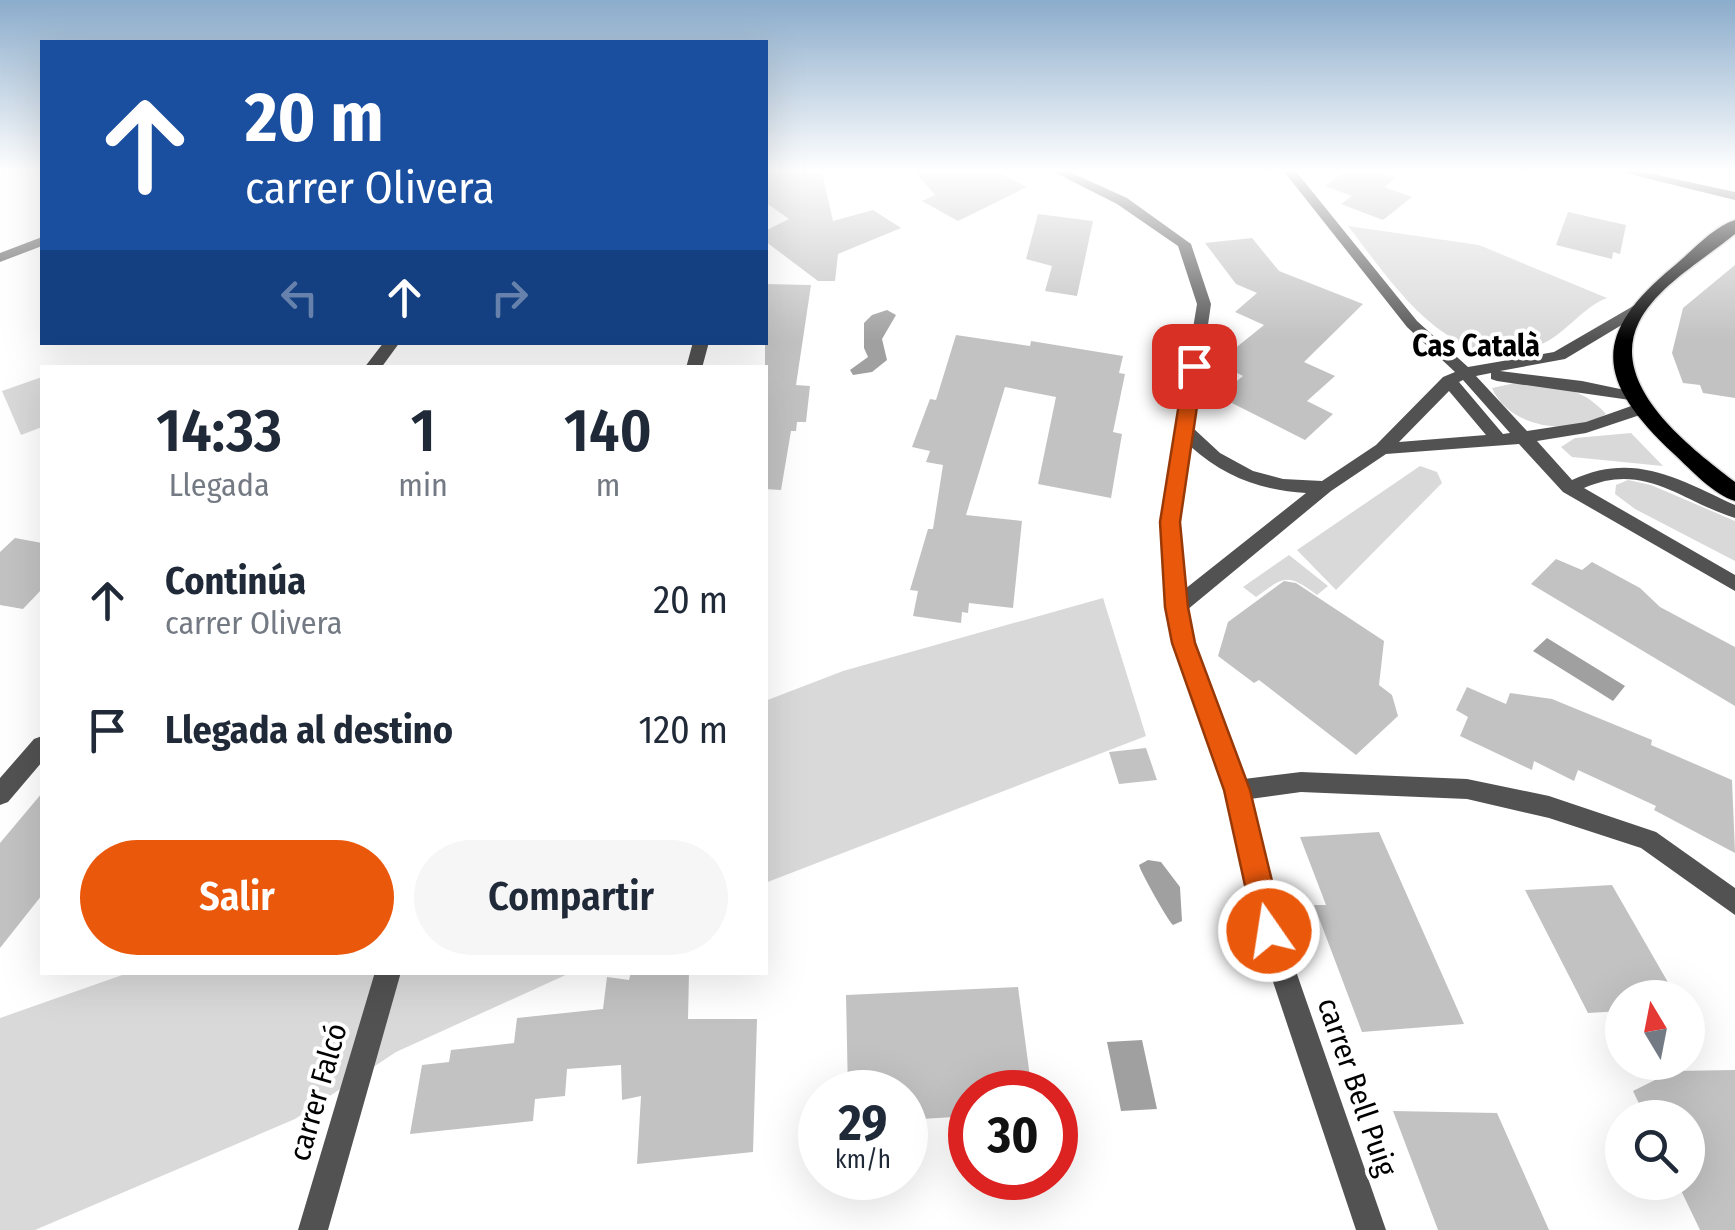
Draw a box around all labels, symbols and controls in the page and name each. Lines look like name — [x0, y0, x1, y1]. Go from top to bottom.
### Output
text: 20 m — [245, 76, 384, 160]
icon: ahead — [80, 80, 210, 210]
text: carrer Olivera — [245, 161, 494, 215]
icon: left — [272, 270, 327, 325]
icon: ahead — [377, 270, 432, 325]
icon: right — [482, 270, 537, 325]
pin — [1152, 324, 1237, 409]
district label: Cas Català — [1412, 328, 1540, 364]
icon: arrive — [1167, 339, 1222, 394]
text: 14:33 — [156, 395, 282, 467]
text: 1 — [411, 395, 436, 467]
text: 140 — [564, 395, 652, 467]
text: Llegada — [169, 466, 270, 504]
text: min — [398, 466, 448, 504]
text: m — [596, 466, 620, 504]
text: Continúa — [165, 558, 306, 604]
icon: ahead — [80, 573, 135, 628]
text: 20 m — [653, 577, 728, 623]
text: carrer Olivera — [165, 604, 342, 642]
icon: arrive — [80, 703, 135, 758]
text: Llegada al destino — [165, 707, 453, 753]
text: 120 m — [638, 707, 728, 753]
button: Salir — [80, 840, 394, 955]
button: Compartir — [414, 840, 728, 955]
position arrow — [1217, 879, 1321, 983]
north arrow — [1605, 980, 1705, 1080]
map controls — [1605, 980, 1705, 1200]
street label: carrer Bell Puig — [1310, 993, 1405, 1182]
street label: carrer Falcó — [281, 1019, 355, 1165]
speed limit sign: 30 — [948, 1070, 1078, 1200]
text: 29 — [839, 1093, 887, 1153]
button: search — [1605, 1100, 1705, 1200]
text: km/h — [835, 1145, 891, 1175]

